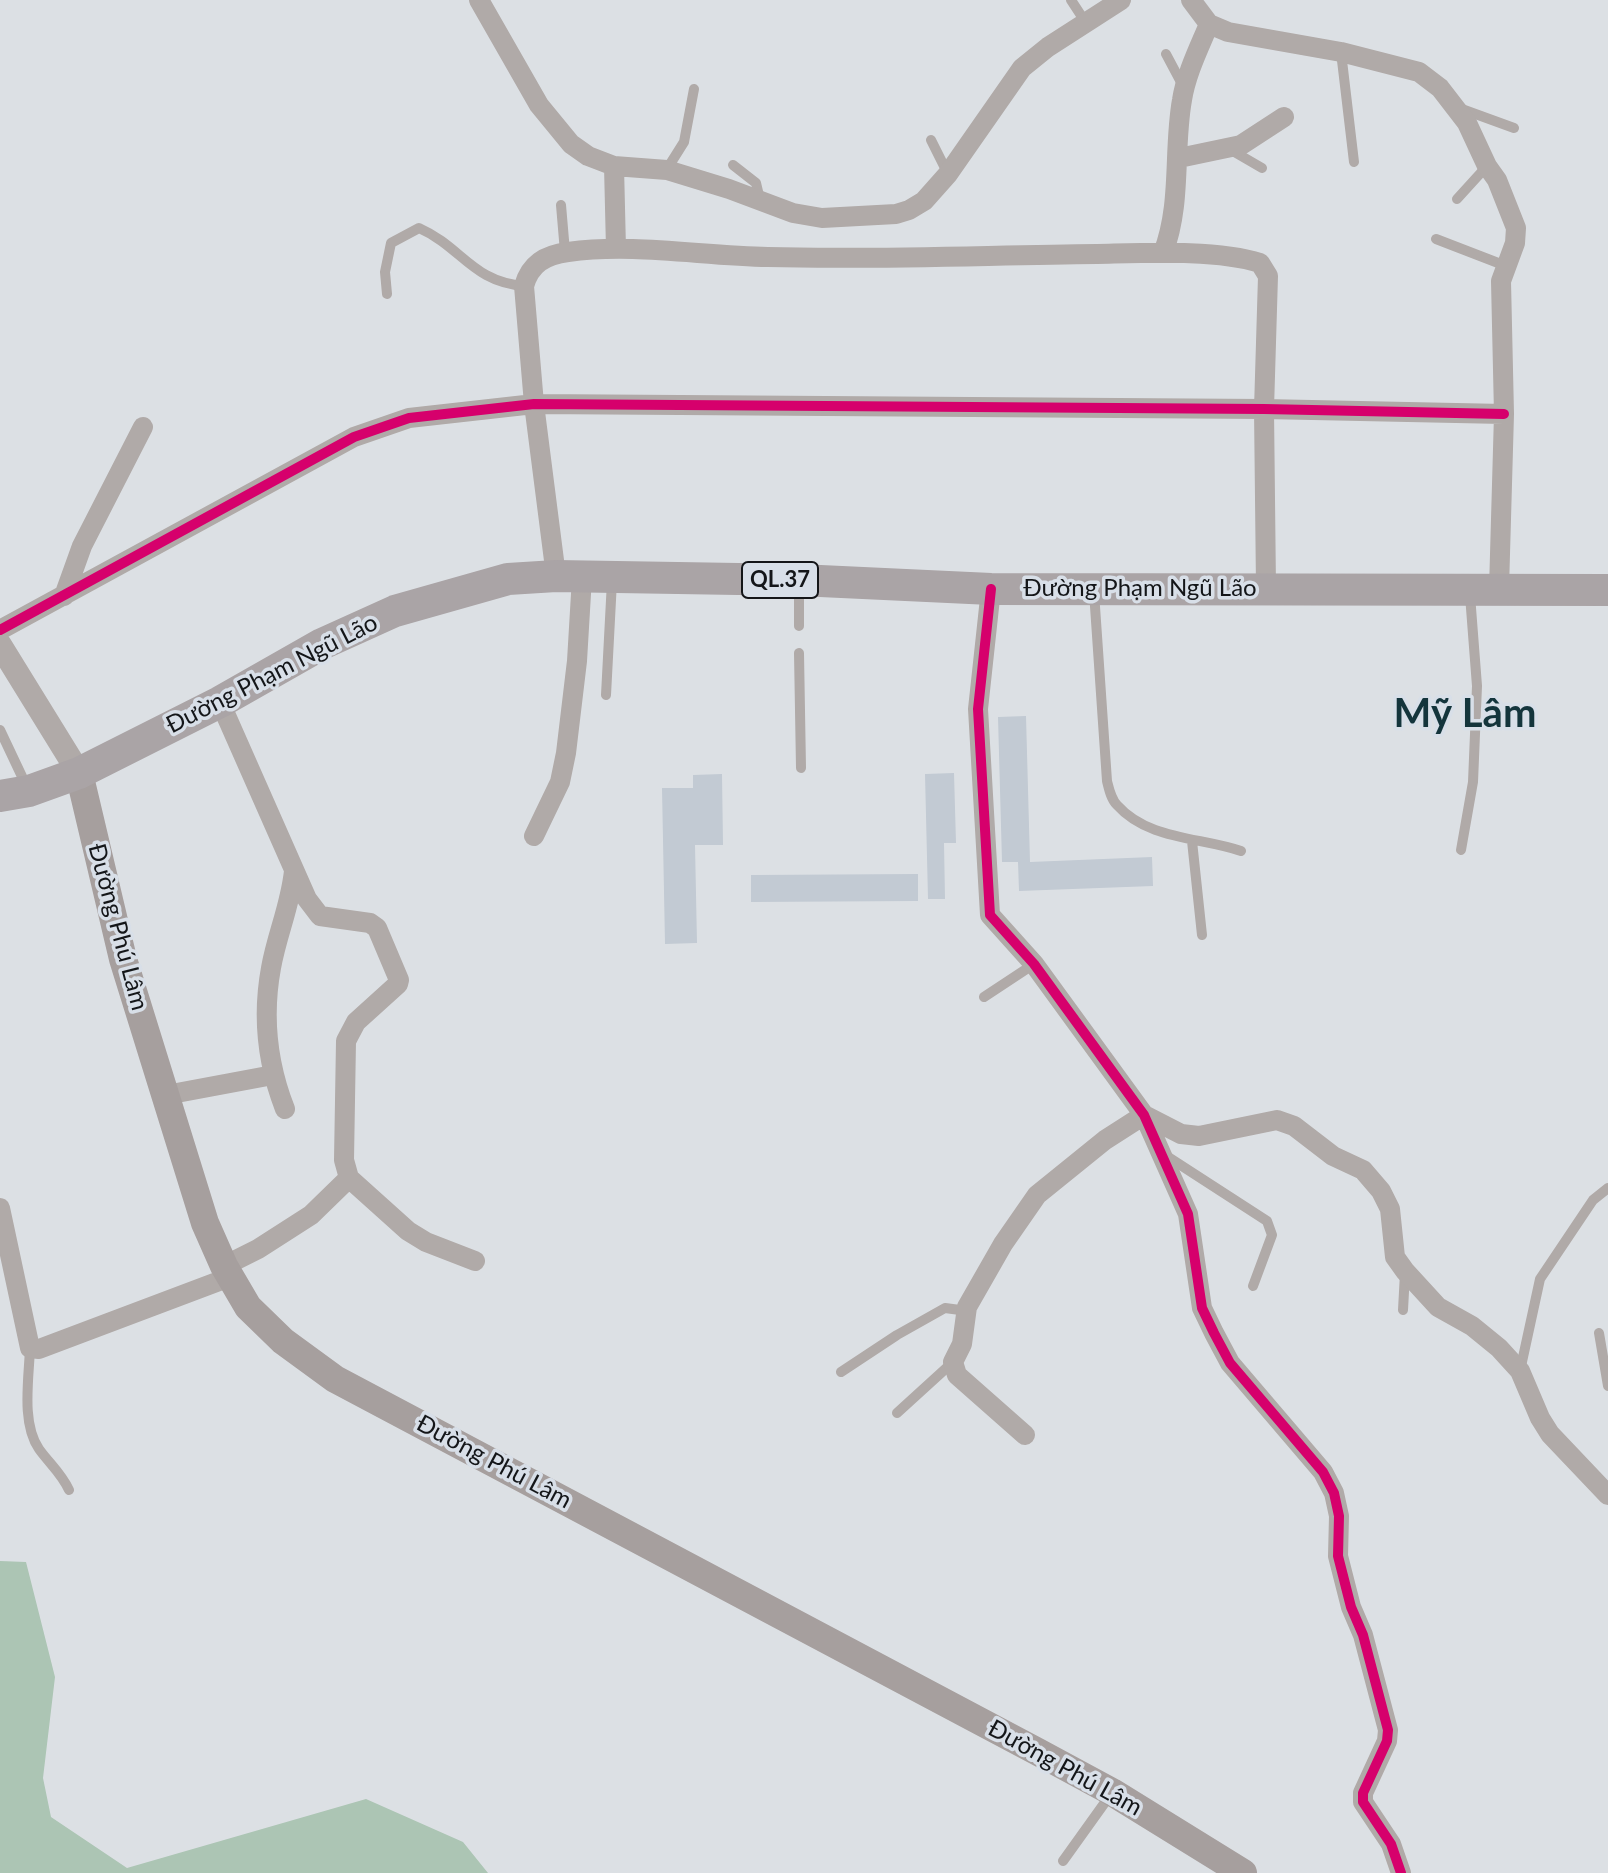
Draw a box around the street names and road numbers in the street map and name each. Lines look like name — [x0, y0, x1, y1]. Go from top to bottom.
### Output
road number: QL.37 — [742, 562, 818, 598]
street label: Đường Phạm Ngũ Lão — [1023, 574, 1257, 602]
street label: Đường Phạm Ngũ Lão — [161, 608, 383, 740]
street label: Đường Phú Lâm — [82, 841, 154, 1013]
street label: Đường Phú Lâm — [412, 1409, 576, 1515]
street label: Đường Phú Lâm — [983, 1714, 1147, 1822]

